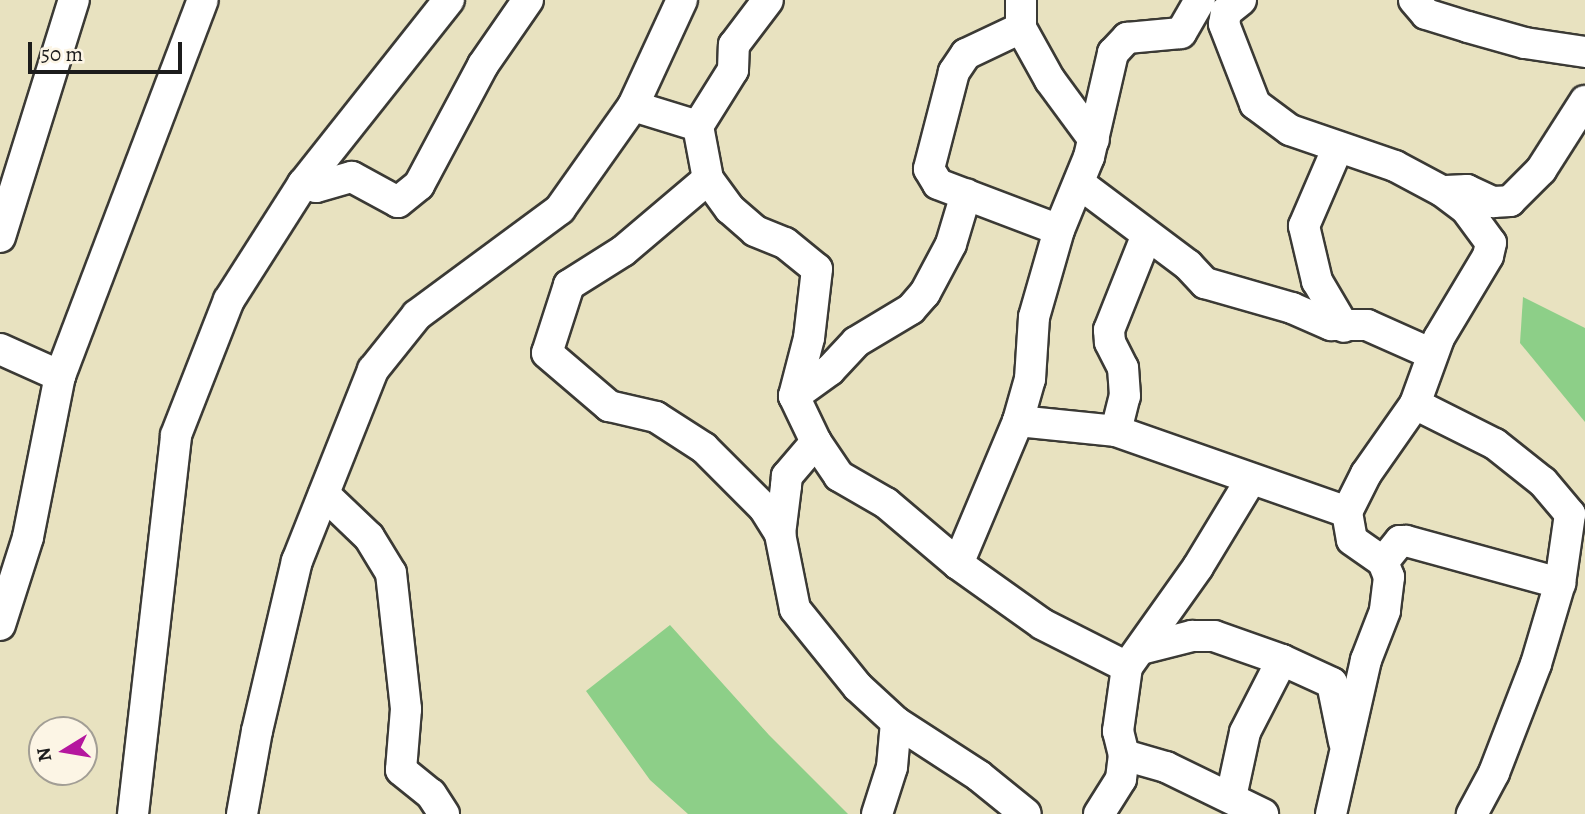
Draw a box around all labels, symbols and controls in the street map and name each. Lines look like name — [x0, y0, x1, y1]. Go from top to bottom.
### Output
scale bar — [32, 28, 186, 72]
text: 50 m — [41, 40, 83, 68]
north arrow — [28, 716, 98, 786]
text: N — [30, 745, 58, 764]

